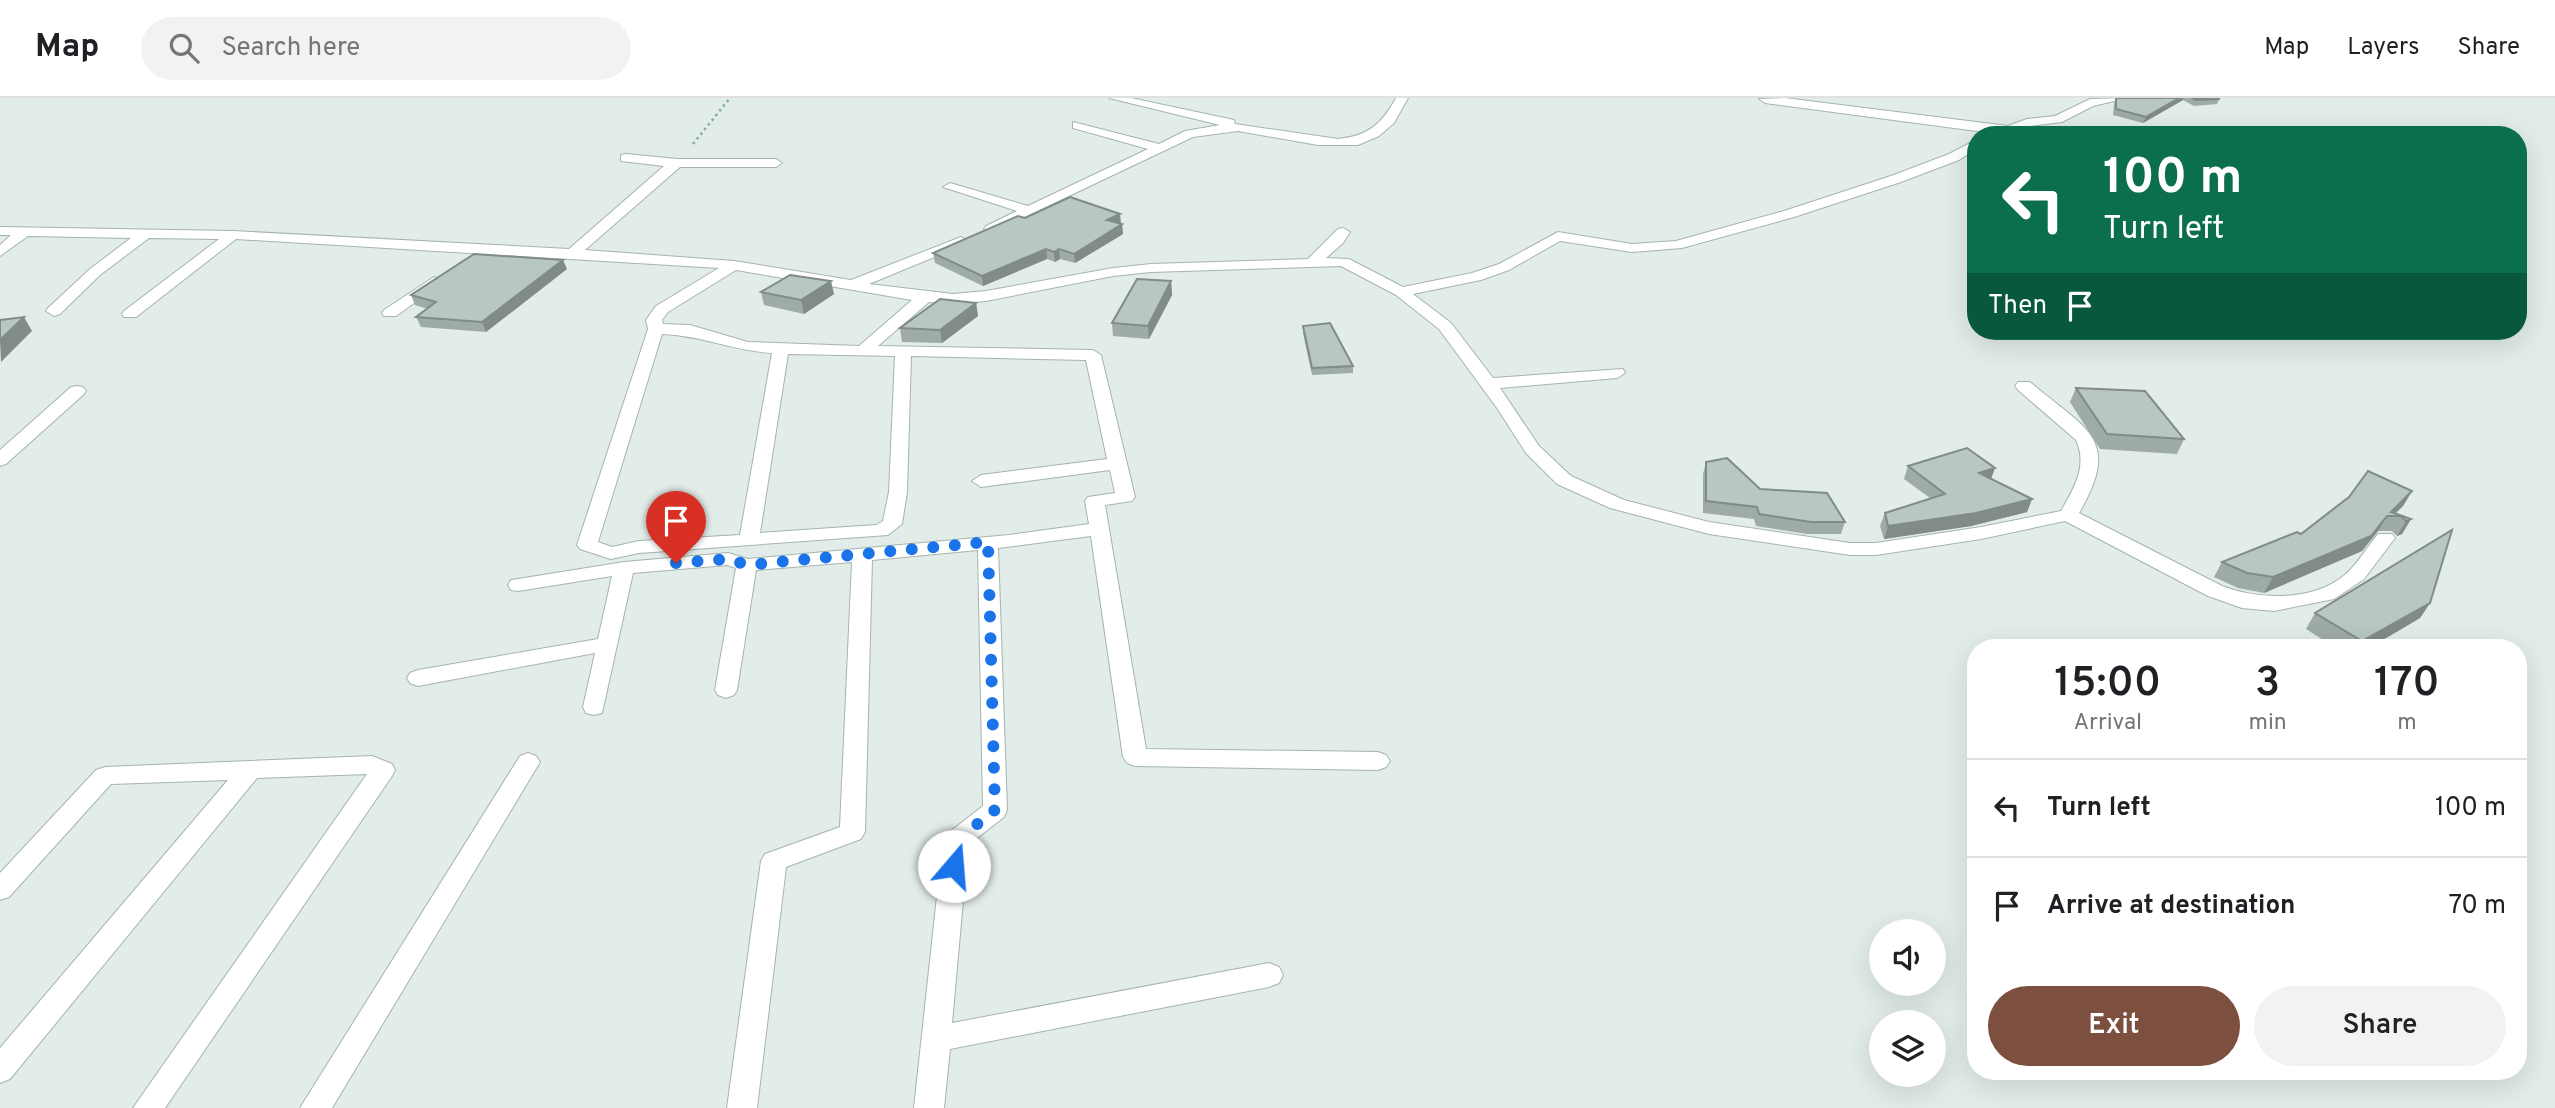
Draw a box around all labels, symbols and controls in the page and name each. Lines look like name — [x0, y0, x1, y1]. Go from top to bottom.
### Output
search box — [141, 17, 631, 80]
text: Map — [35, 27, 99, 69]
icon: search — [165, 29, 203, 67]
text: Search here — [221, 32, 360, 65]
text: Map — [2264, 33, 2309, 63]
text: Layers — [2347, 33, 2419, 63]
text: Share — [2457, 33, 2520, 63]
text: 100 m — [2103, 149, 2242, 211]
icon: left — [1988, 154, 2079, 245]
text: Turn left — [2103, 210, 2224, 250]
icon: arrive — [2061, 287, 2099, 325]
text: Then — [1988, 290, 2047, 323]
pin — [646, 491, 706, 563]
icon: arrive — [657, 502, 695, 540]
text: 15:00 — [2054, 658, 2161, 711]
text: 3 — [2255, 658, 2280, 711]
text: 170 — [2374, 658, 2440, 711]
text: Arrival — [2073, 709, 2142, 738]
text: min — [2249, 709, 2287, 738]
text: m — [2397, 709, 2417, 738]
icon: left — [1988, 789, 2026, 827]
text: Turn left — [2047, 792, 2151, 825]
text: 100 m — [2435, 792, 2506, 825]
position arrow — [917, 829, 991, 903]
icon: arrive — [1988, 887, 2026, 925]
text: Arrive at destination — [2047, 890, 2295, 923]
text: 70 m — [2448, 890, 2506, 923]
map controls — [1869, 919, 1946, 1087]
button: sound — [1869, 919, 1946, 996]
button: Exit — [1988, 986, 2240, 1066]
button: Share — [2254, 986, 2506, 1066]
button: layers — [1869, 1010, 1946, 1087]

